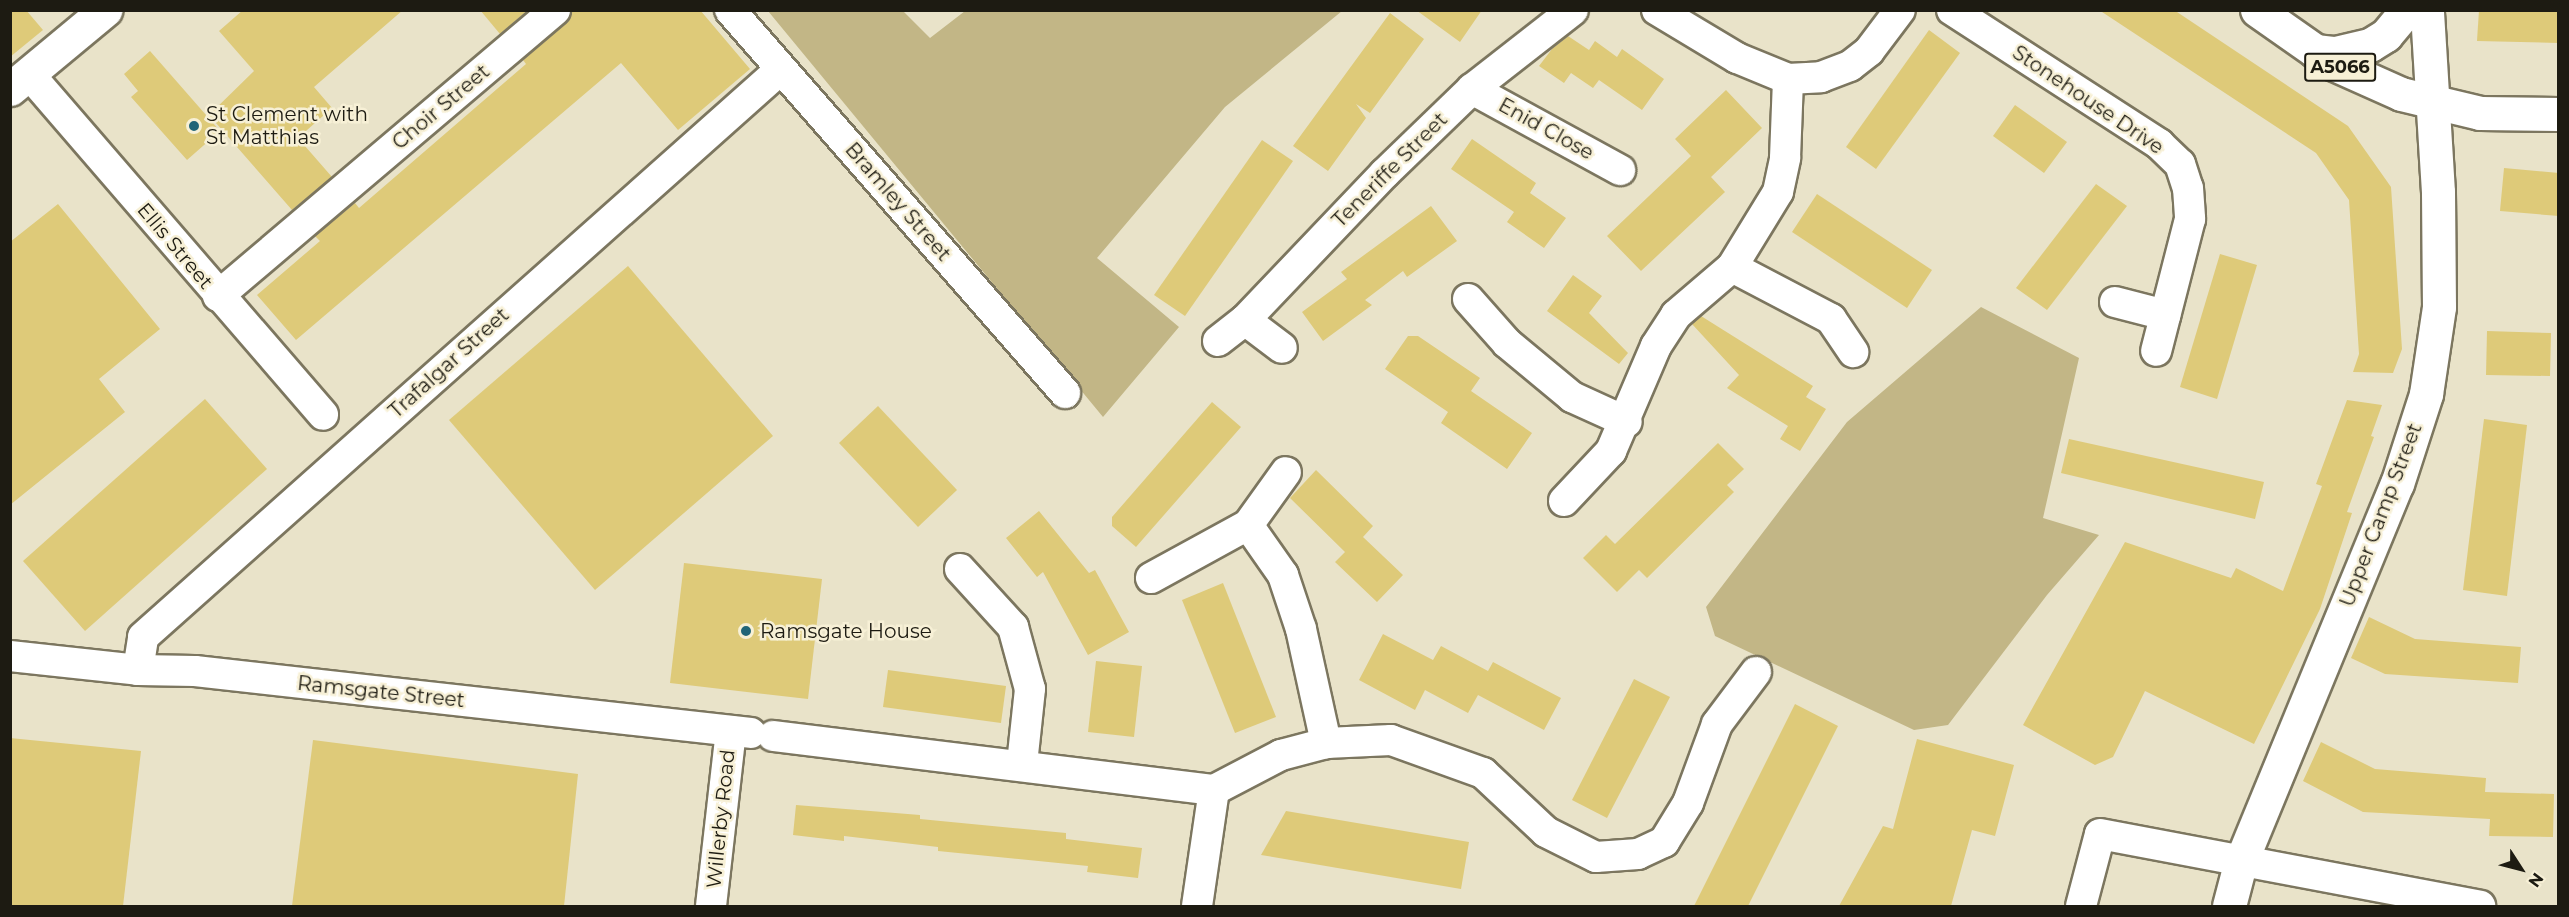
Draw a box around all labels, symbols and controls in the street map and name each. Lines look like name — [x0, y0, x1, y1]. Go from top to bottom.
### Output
street label: Stonehouse Drive — [2008, 41, 2168, 159]
road number: A5066 — [2304, 52, 2376, 82]
street label: Choir Street — [388, 59, 494, 155]
street label: Enid Close — [1494, 93, 1598, 165]
place label: St Clement with St Matthias — [206, 102, 368, 149]
street label: Teneriffe Street — [1328, 108, 1452, 232]
marker: St Clement with St Matthias — [187, 119, 201, 133]
street label: Bramley Street — [840, 138, 956, 266]
street label: Ellis Street — [132, 198, 218, 294]
street label: Trafalgar Street — [384, 303, 514, 423]
street label: Upper Camp Street — [2335, 420, 2427, 610]
place label: Ramsgate House — [760, 619, 932, 643]
marker: Ramsgate House — [737, 622, 755, 640]
street label: Ramsgate Street — [296, 671, 466, 713]
street label: Willerby Road — [702, 748, 740, 890]
north arrow — [2491, 839, 2551, 899]
text: N — [2524, 869, 2547, 891]

